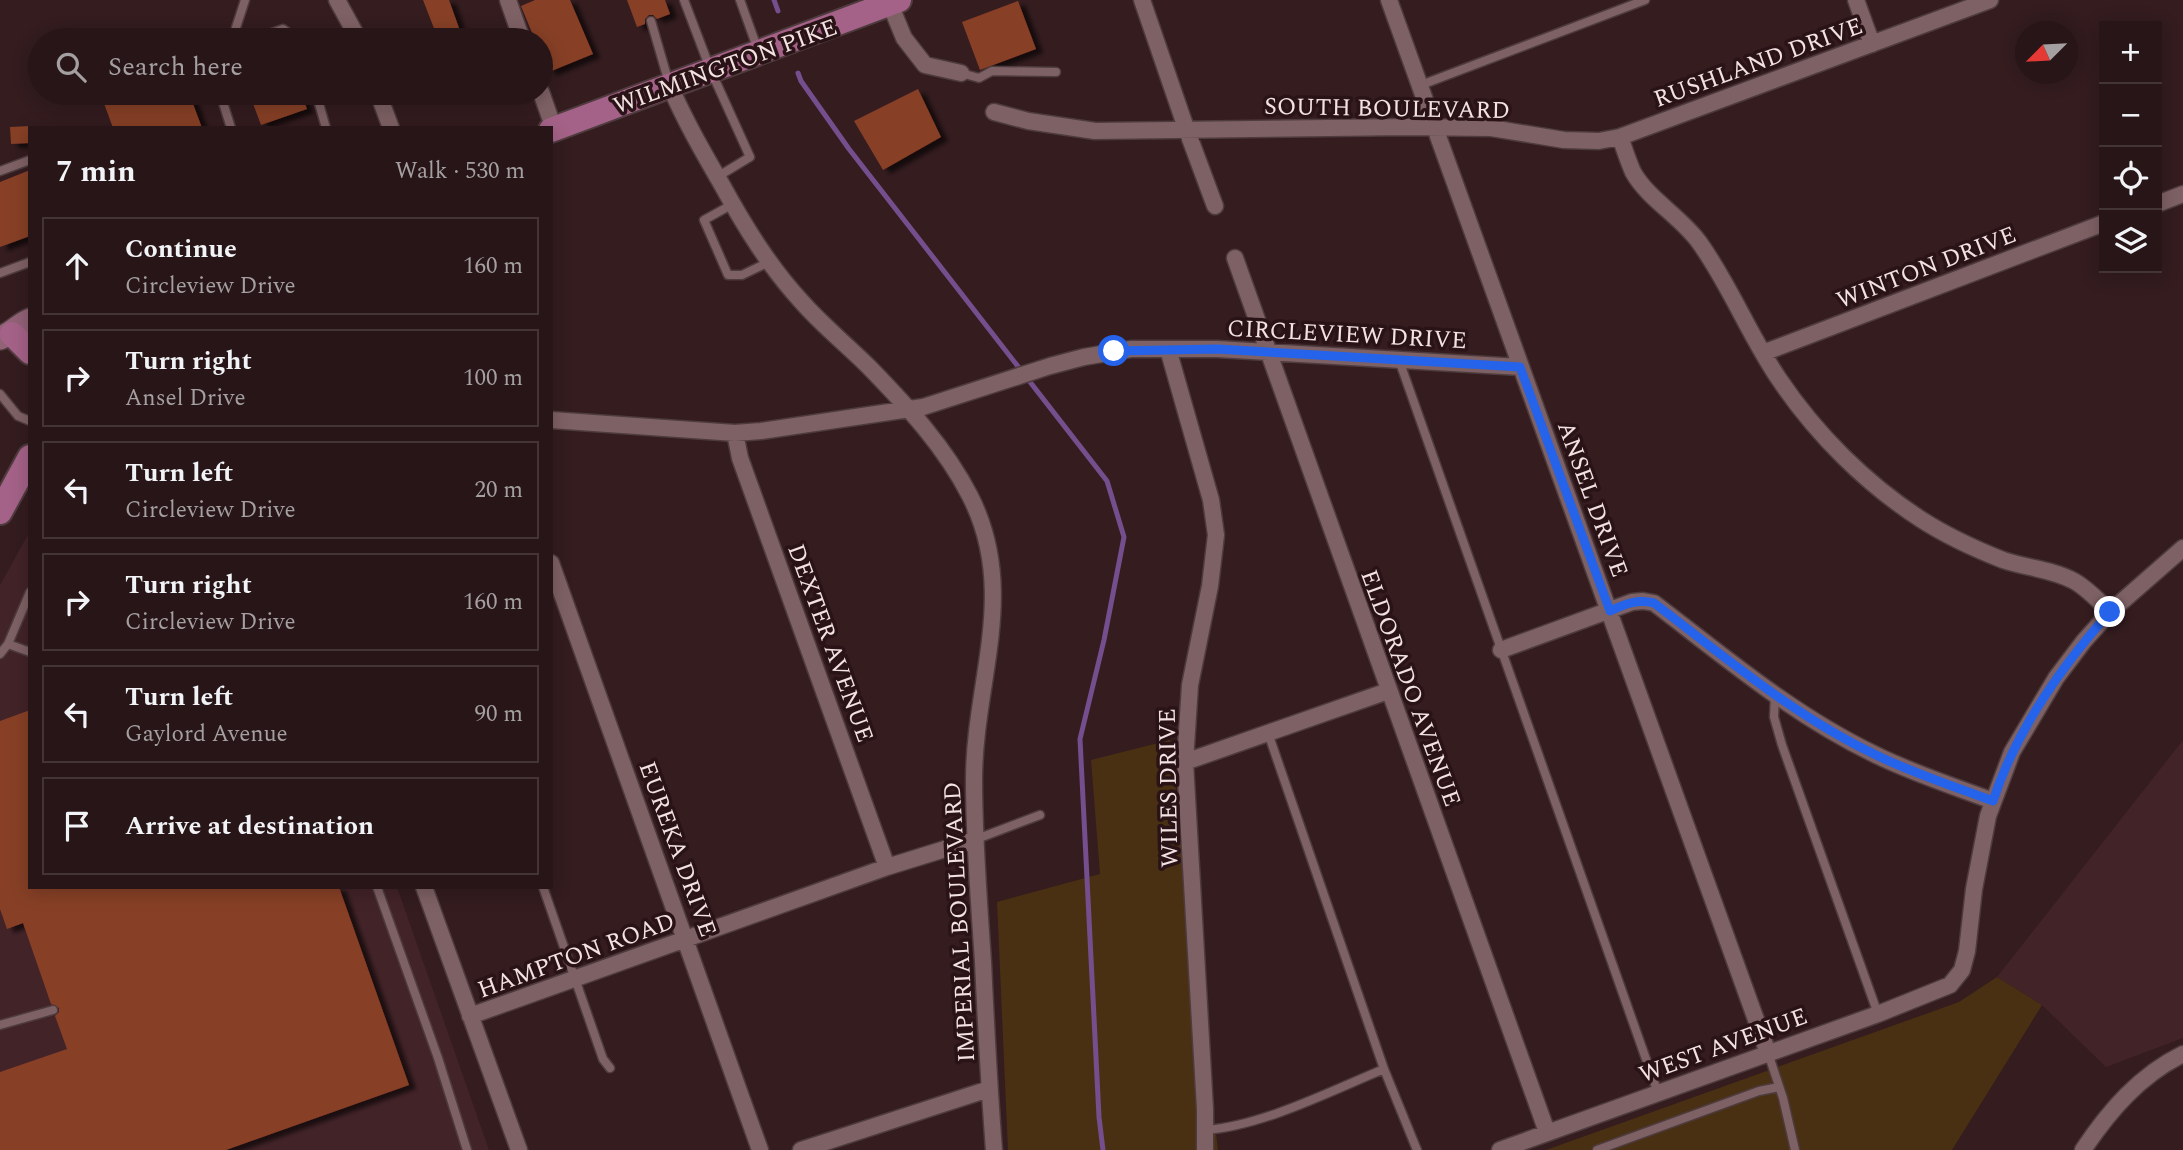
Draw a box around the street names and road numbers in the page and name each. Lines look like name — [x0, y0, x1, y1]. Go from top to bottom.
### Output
street label: RUSHLAND DRIVE — [1649, 8, 1868, 118]
street label: WILMINGTON PIKE — [608, 10, 843, 124]
street label: SOUTH BOULEVARD — [1264, 89, 1510, 129]
street label: WINTON DRIVE — [1831, 217, 2022, 319]
street label: CIRCLEVIEW DRIVE — [1226, 311, 1468, 359]
street label: ANSEL DRIVE — [1547, 416, 1637, 583]
street label: DEXTER AVENUE — [777, 539, 883, 748]
street label: ELDORADO AVENUE — [1350, 565, 1470, 812]
street label: WILES DRIVE — [1150, 708, 1188, 868]
street label: EUREKA DRIVE — [629, 757, 725, 942]
street label: IMPERIAL BOULEVARD — [935, 781, 985, 1063]
street label: HAMPTON ROAD — [473, 904, 680, 1008]
street label: WEST AVENUE — [1634, 999, 1813, 1093]

